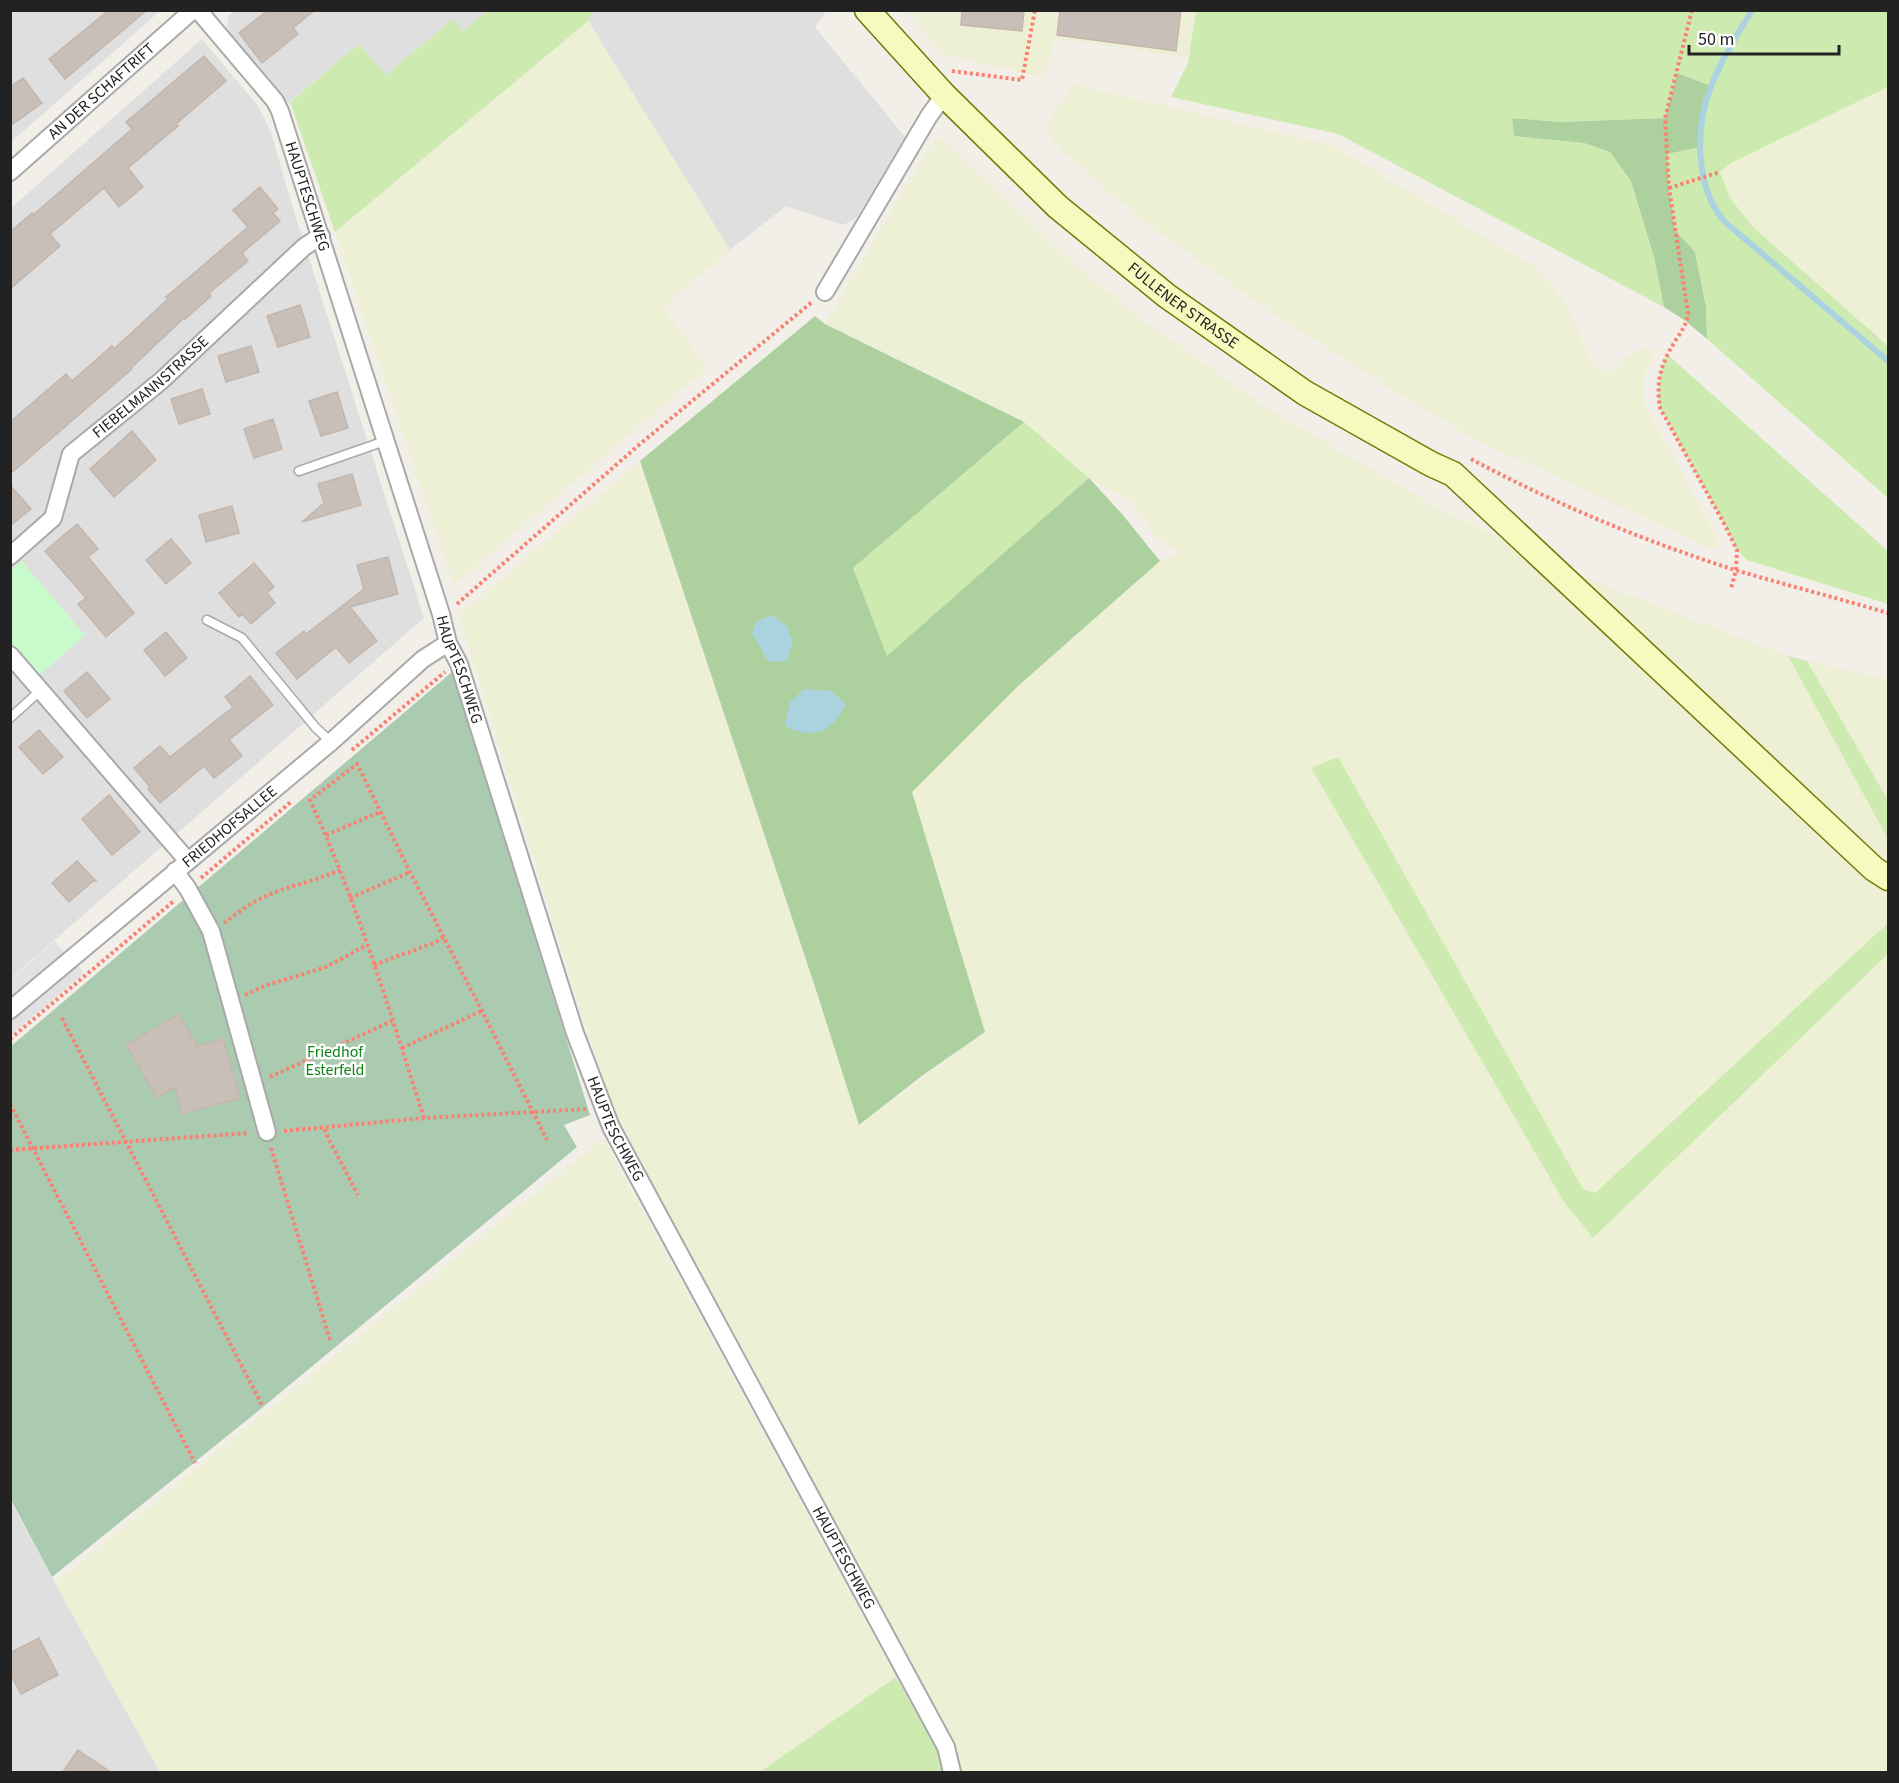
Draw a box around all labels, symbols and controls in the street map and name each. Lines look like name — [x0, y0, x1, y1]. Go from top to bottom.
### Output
scale bar — [1689, 18, 1839, 56]
text: 50 m — [1698, 27, 1734, 52]
street label: AN DER SCHAFTRIFT — [43, 38, 160, 144]
street label: HAUPTESCHWEG — [279, 139, 335, 254]
street label: FULLENER STRASSE — [1123, 257, 1243, 354]
street label: FIEBELMANNSTRASSE — [88, 331, 214, 443]
street label: HAUPTESCHWEG — [431, 613, 488, 726]
street label: FRIEDHOFSALLEE — [177, 780, 282, 873]
park label: Friedhof Esterfeld — [306, 1041, 364, 1081]
street label: HAUPTESCHWEG — [582, 1073, 649, 1185]
street label: HAUPTESCHWEG — [807, 1502, 880, 1613]

